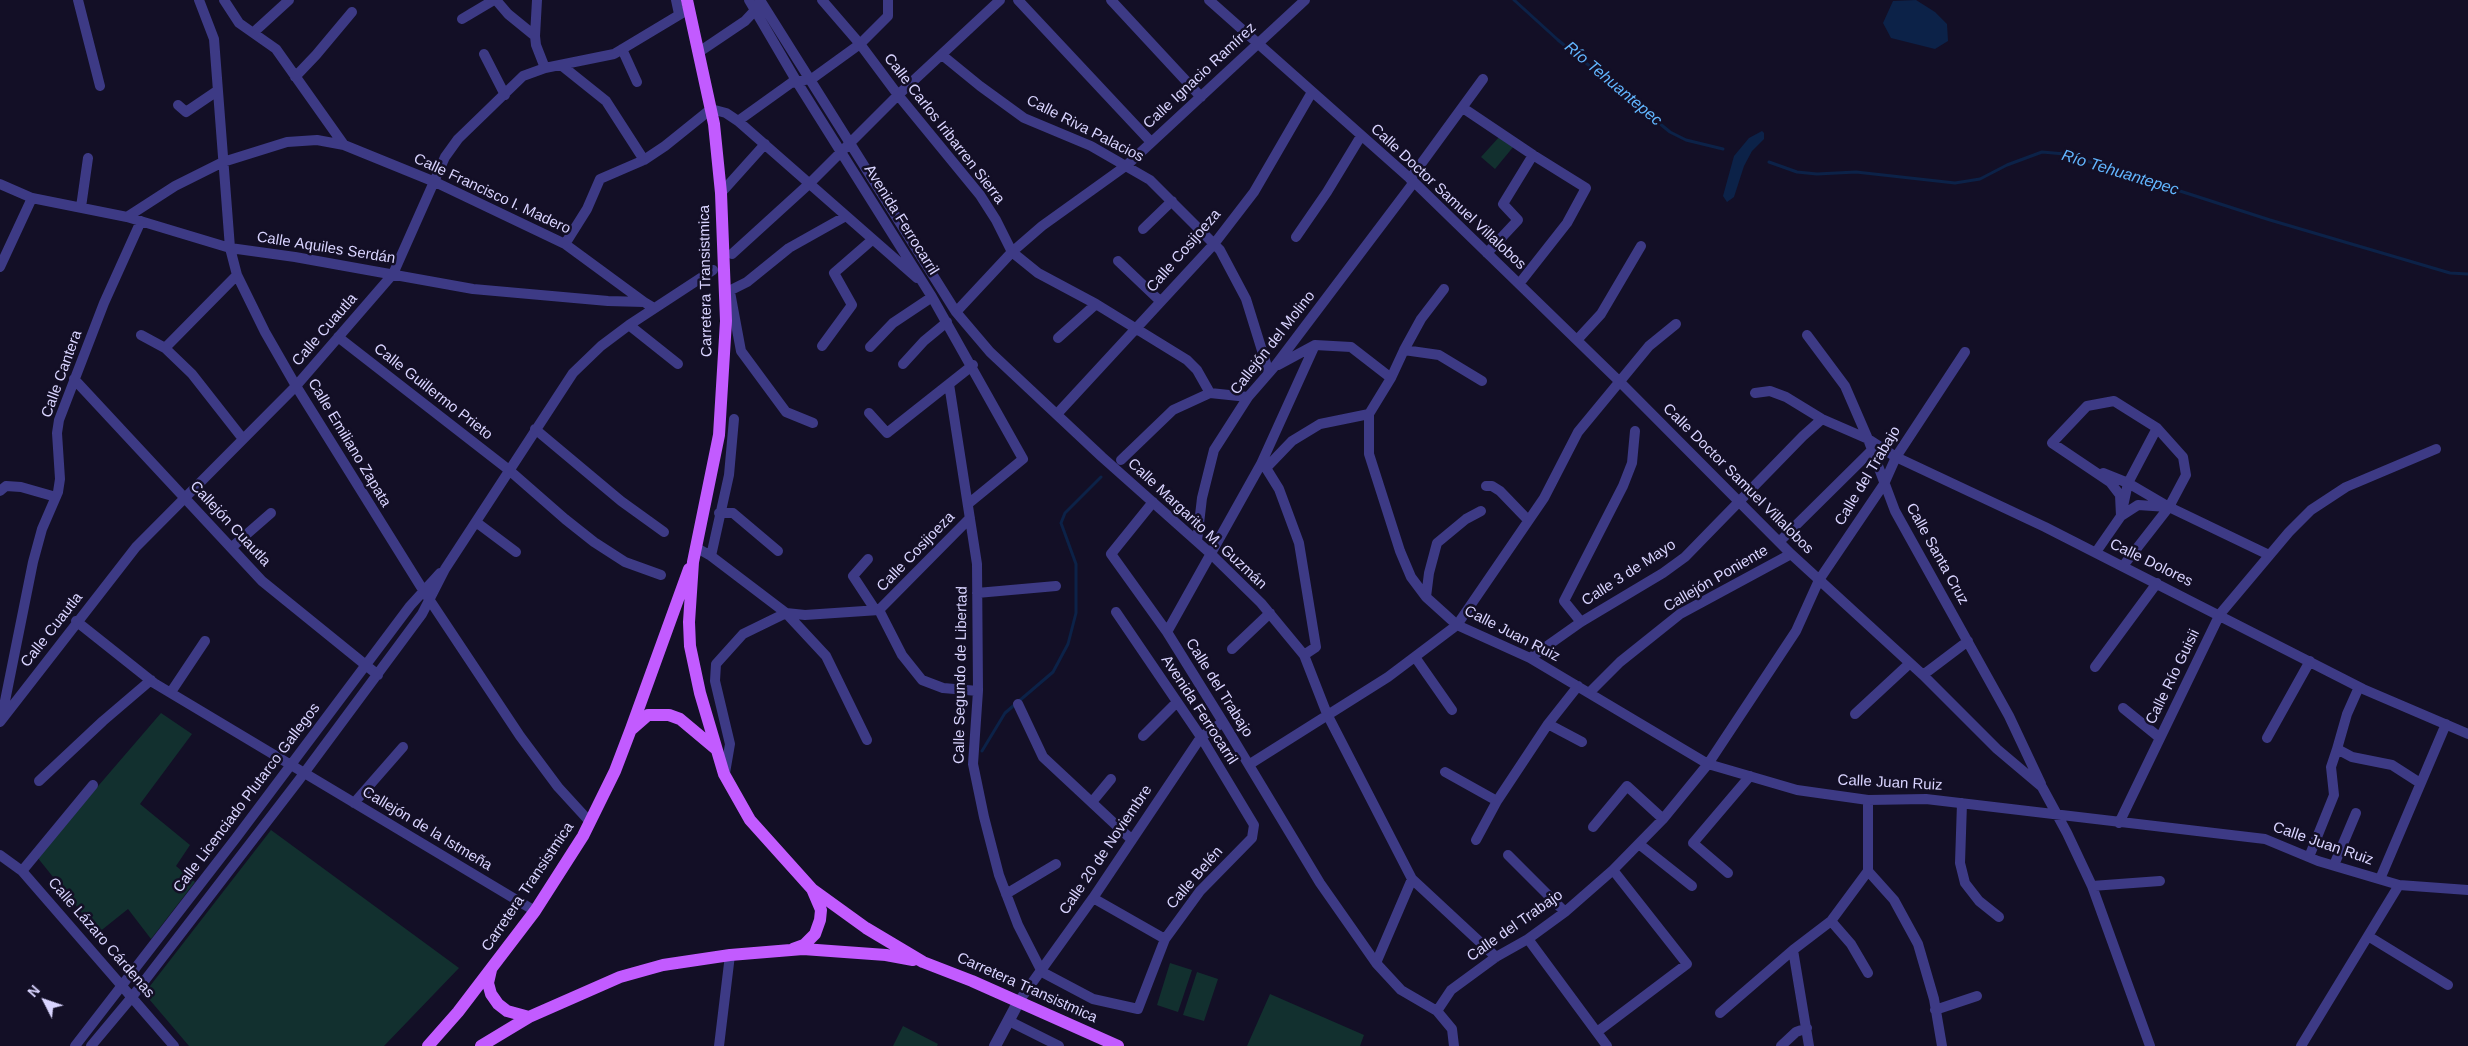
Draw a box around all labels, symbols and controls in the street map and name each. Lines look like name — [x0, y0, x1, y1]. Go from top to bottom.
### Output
street label: Calle Ignacio Ramírez — [1140, 19, 1260, 133]
water label: Río Tehuantepec — [1560, 38, 1666, 130]
street label: Calle Carlos Iribarren Sierra — [880, 50, 1008, 208]
street label: Calle Riva Palacios — [1023, 92, 1147, 166]
street label: Calle Doctor Samuel Villalobos — [1367, 120, 1529, 274]
water label: Río Tehuantepec — [2059, 146, 2181, 200]
street label: Calle Francisco I. Madero — [411, 150, 573, 238]
street label: Avenida Ferrocarril — [860, 162, 942, 278]
street label: Carretera Transistmica — [696, 205, 716, 357]
street label: Calle Cosijoeza — [1143, 206, 1225, 296]
street label: Calle Aquiles Serdán — [255, 228, 397, 268]
street label: Callejón del Molino — [1227, 288, 1319, 398]
street label: Calle Cuautla — [289, 290, 361, 370]
street label: Calle Cantera — [38, 328, 86, 420]
street label: Calle Guillermo Prieto — [370, 340, 496, 444]
street label: Calle Emiliano Zapata — [303, 375, 395, 511]
street label: Calle Doctor Samuel Villalobos — [1659, 400, 1817, 558]
street label: Calle del Trabajo — [1831, 423, 1905, 529]
street label: Calle Margarito M. Guzmán — [1124, 455, 1270, 593]
street label: Callejón Cuautla — [186, 478, 274, 570]
street label: Calle Santa Cruz — [1902, 500, 1972, 608]
street label: Calle Cosijoeza — [873, 508, 959, 596]
street label: Calle Dolores — [2107, 535, 2195, 591]
street label: Calle 3 de Mayo — [1579, 536, 1679, 610]
street label: Callejón Poniente — [1661, 542, 1771, 616]
street label: Calle Segundo de Libertad — [950, 586, 972, 764]
street label: Calle Cuautla — [17, 589, 87, 671]
street label: Calle Juan Ruiz — [1461, 602, 1563, 666]
street label: Calle Río Guisii — [2142, 627, 2204, 727]
street label: Calle del Trabajo — [1181, 635, 1257, 741]
street label: Avenida Ferrocarril — [1157, 652, 1241, 768]
street label: Calle Licenciado Plutarco Gallegos — [170, 700, 324, 896]
street label: Calle Juan Ruiz — [1837, 771, 1943, 795]
street label: Calle 20 de Noviembre — [1056, 782, 1156, 918]
street label: Callejón de la Istmeña — [359, 783, 495, 875]
street label: Calle Juan Ruiz — [2270, 818, 2376, 870]
street label: Carretera Transistmica — [478, 819, 578, 955]
street label: Calle Belén — [1163, 843, 1227, 913]
street label: Calle Lázaro Cárdenas — [44, 874, 158, 1002]
street label: Calle del Trabajo — [1464, 886, 1566, 966]
street label: Carretera Transistmica — [954, 949, 1100, 1027]
north arrow — [20, 976, 70, 1026]
text: N — [24, 982, 43, 1000]

